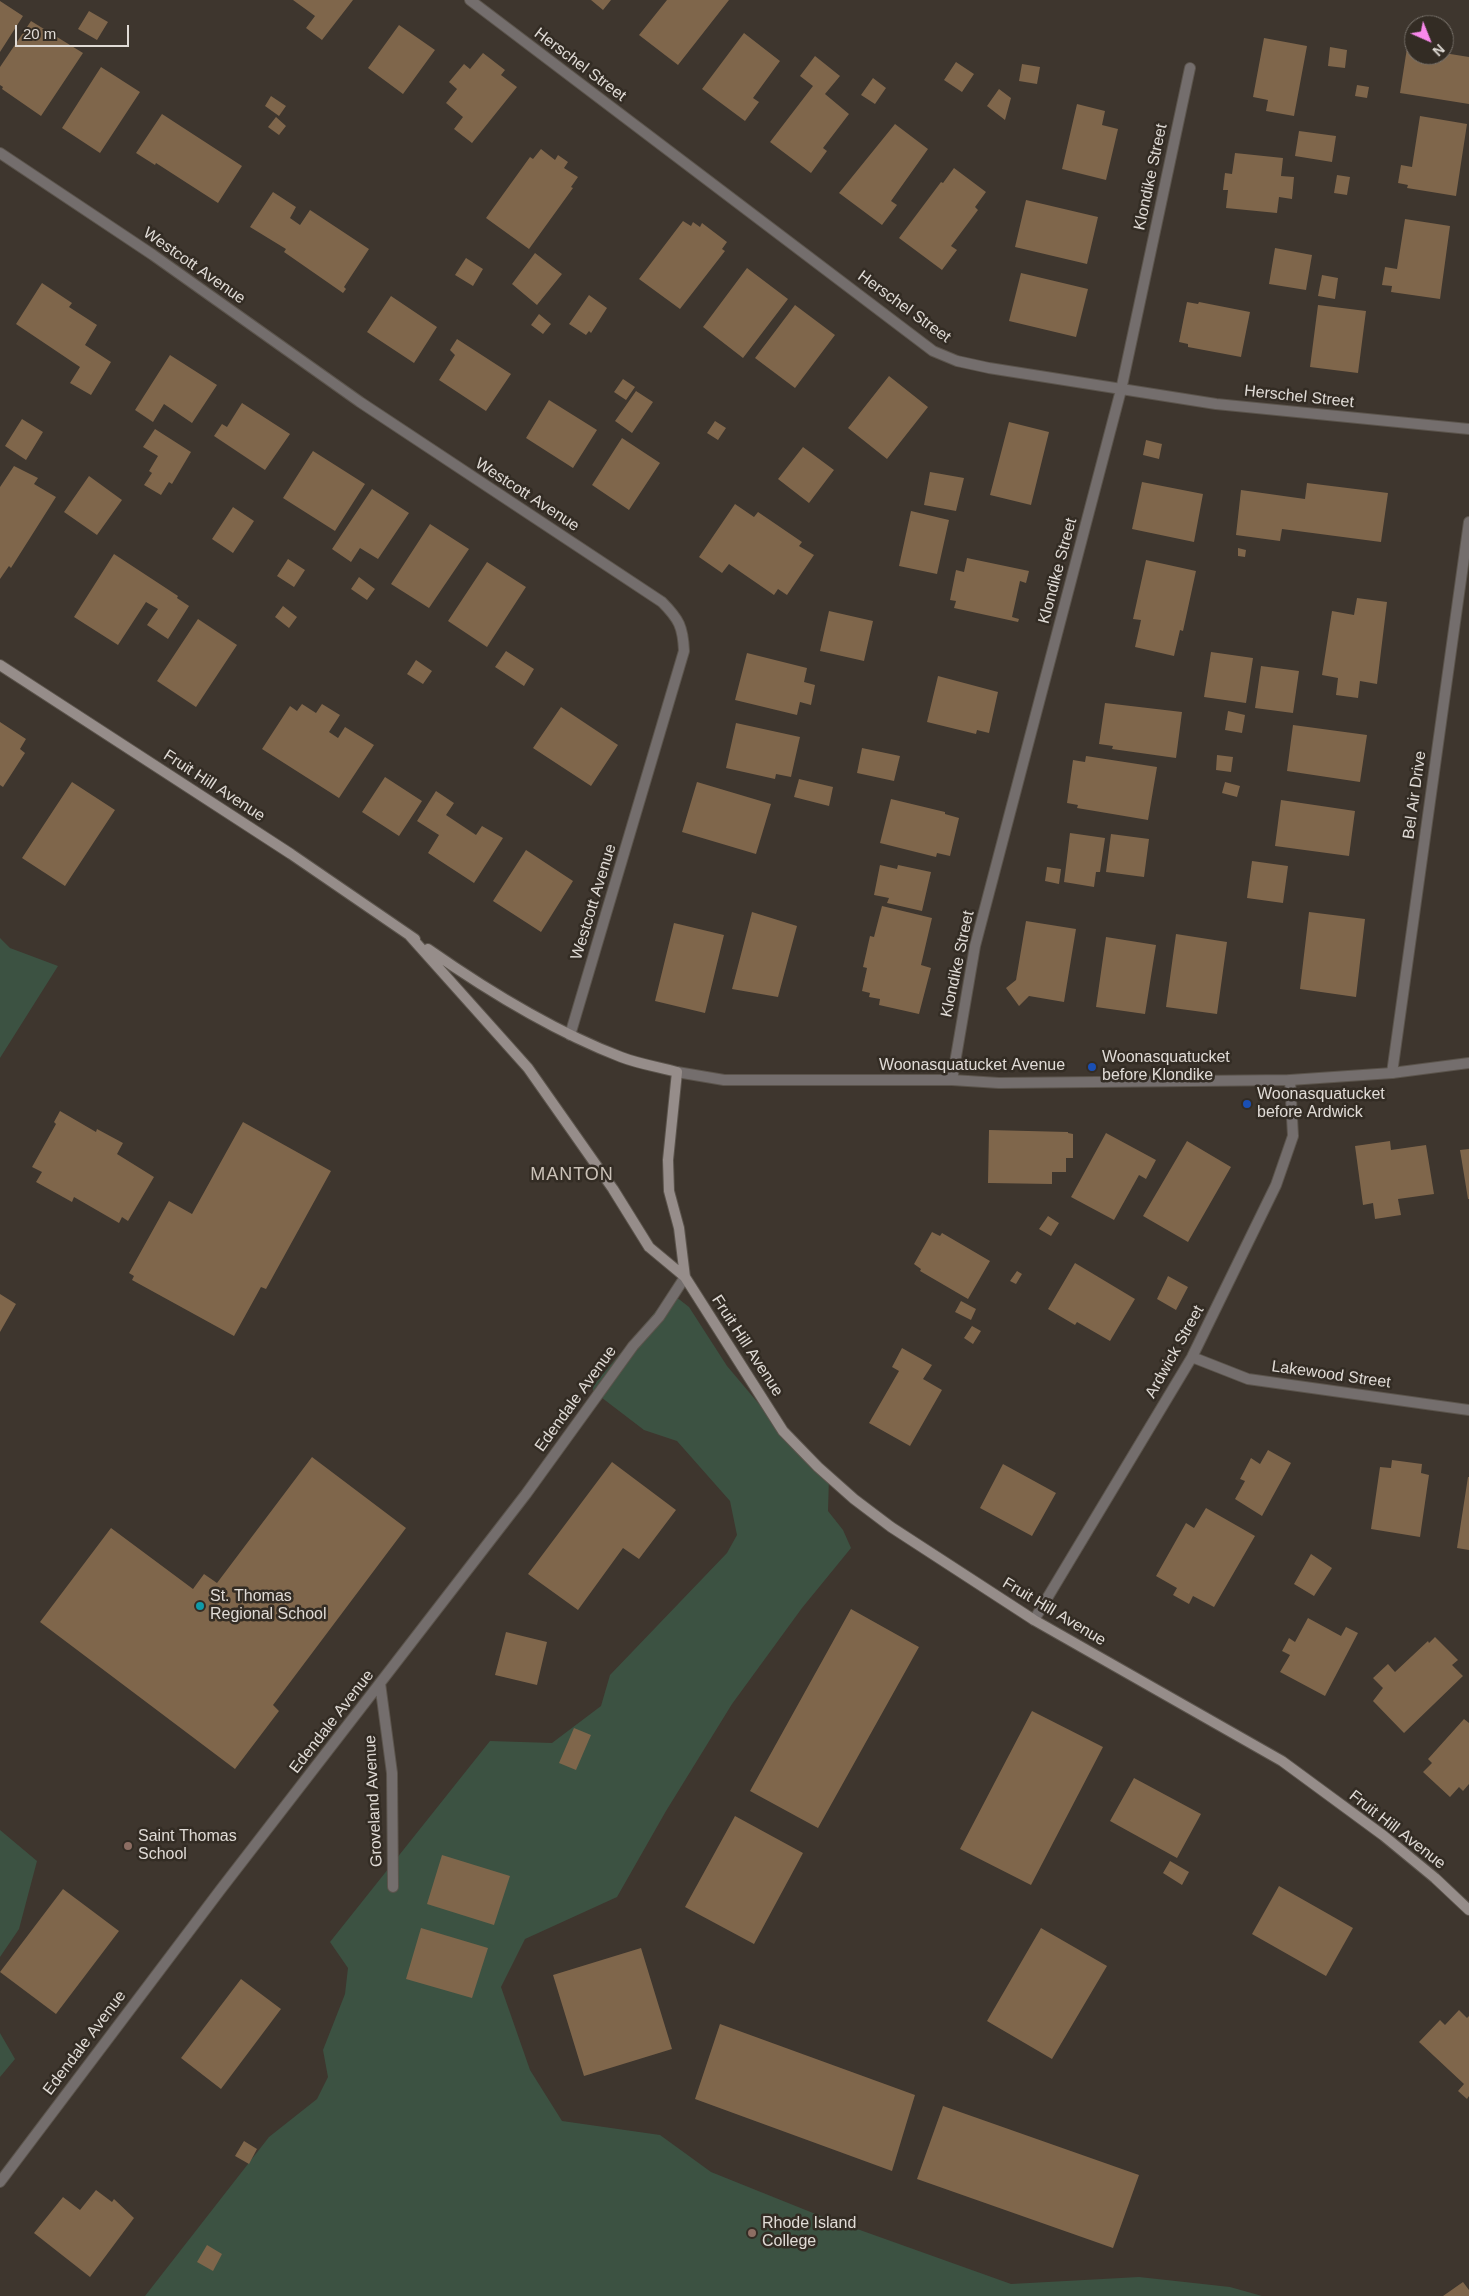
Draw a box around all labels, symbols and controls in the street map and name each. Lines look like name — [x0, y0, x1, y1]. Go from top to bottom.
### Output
scale bar — [18, 15, 131, 47]
north arrow — [1404, 15, 1454, 65]
street label: Herschel Street — [530, 24, 630, 106]
text: 20 m — [23, 25, 56, 42]
text: N — [1430, 41, 1448, 59]
street label: Klondike Street — [1130, 122, 1172, 232]
street label: Westcott Avenue — [139, 224, 249, 308]
street label: Herschel Street — [854, 267, 954, 347]
street label: Herschel Street — [1243, 382, 1355, 412]
street label: Westcott Avenue — [471, 454, 583, 536]
street label: Klondike Street — [1035, 516, 1081, 626]
street label: Fruit Hill Avenue — [160, 746, 268, 826]
street label: Bel Air Drive — [1399, 750, 1431, 840]
street label: Westcott Avenue — [567, 842, 621, 962]
street label: Klondike Street — [937, 909, 979, 1019]
place label: Woonasquatucket before Klondike — [1102, 1048, 1230, 1086]
street label: Woonasquatucket Avenue — [879, 1056, 1065, 1076]
marker: Woonasquatucket before Klondike — [1086, 1061, 1098, 1073]
place label: Woonasquatucket before Ardwick — [1257, 1085, 1385, 1123]
marker: Woonasquatucket before Ardwick — [1241, 1098, 1253, 1110]
district label: MANTON — [529, 1164, 615, 1186]
street label: Fruit Hill Avenue — [707, 1292, 787, 1400]
street label: Ardwick Street — [1142, 1302, 1208, 1402]
street label: Edendale Avenue — [531, 1342, 621, 1456]
street label: Lakewood Street — [1270, 1357, 1392, 1393]
street label: Fruit Hill Avenue — [999, 1574, 1109, 1650]
place label: St. Thomas Regional School — [210, 1587, 327, 1625]
marker: St. Thomas Regional School — [194, 1600, 206, 1612]
street label: Edendale Avenue — [286, 1666, 378, 1778]
street label: Groveland Avenue — [361, 1734, 387, 1868]
street label: Fruit Hill Avenue — [1345, 1786, 1449, 1874]
place label: Saint Thomas School — [138, 1827, 237, 1865]
marker: Saint Thomas School — [122, 1840, 134, 1852]
street label: Edendale Avenue — [39, 1987, 131, 2099]
place label: Rhode Island College — [762, 2214, 856, 2252]
marker: Rhode Island College — [746, 2227, 758, 2239]

